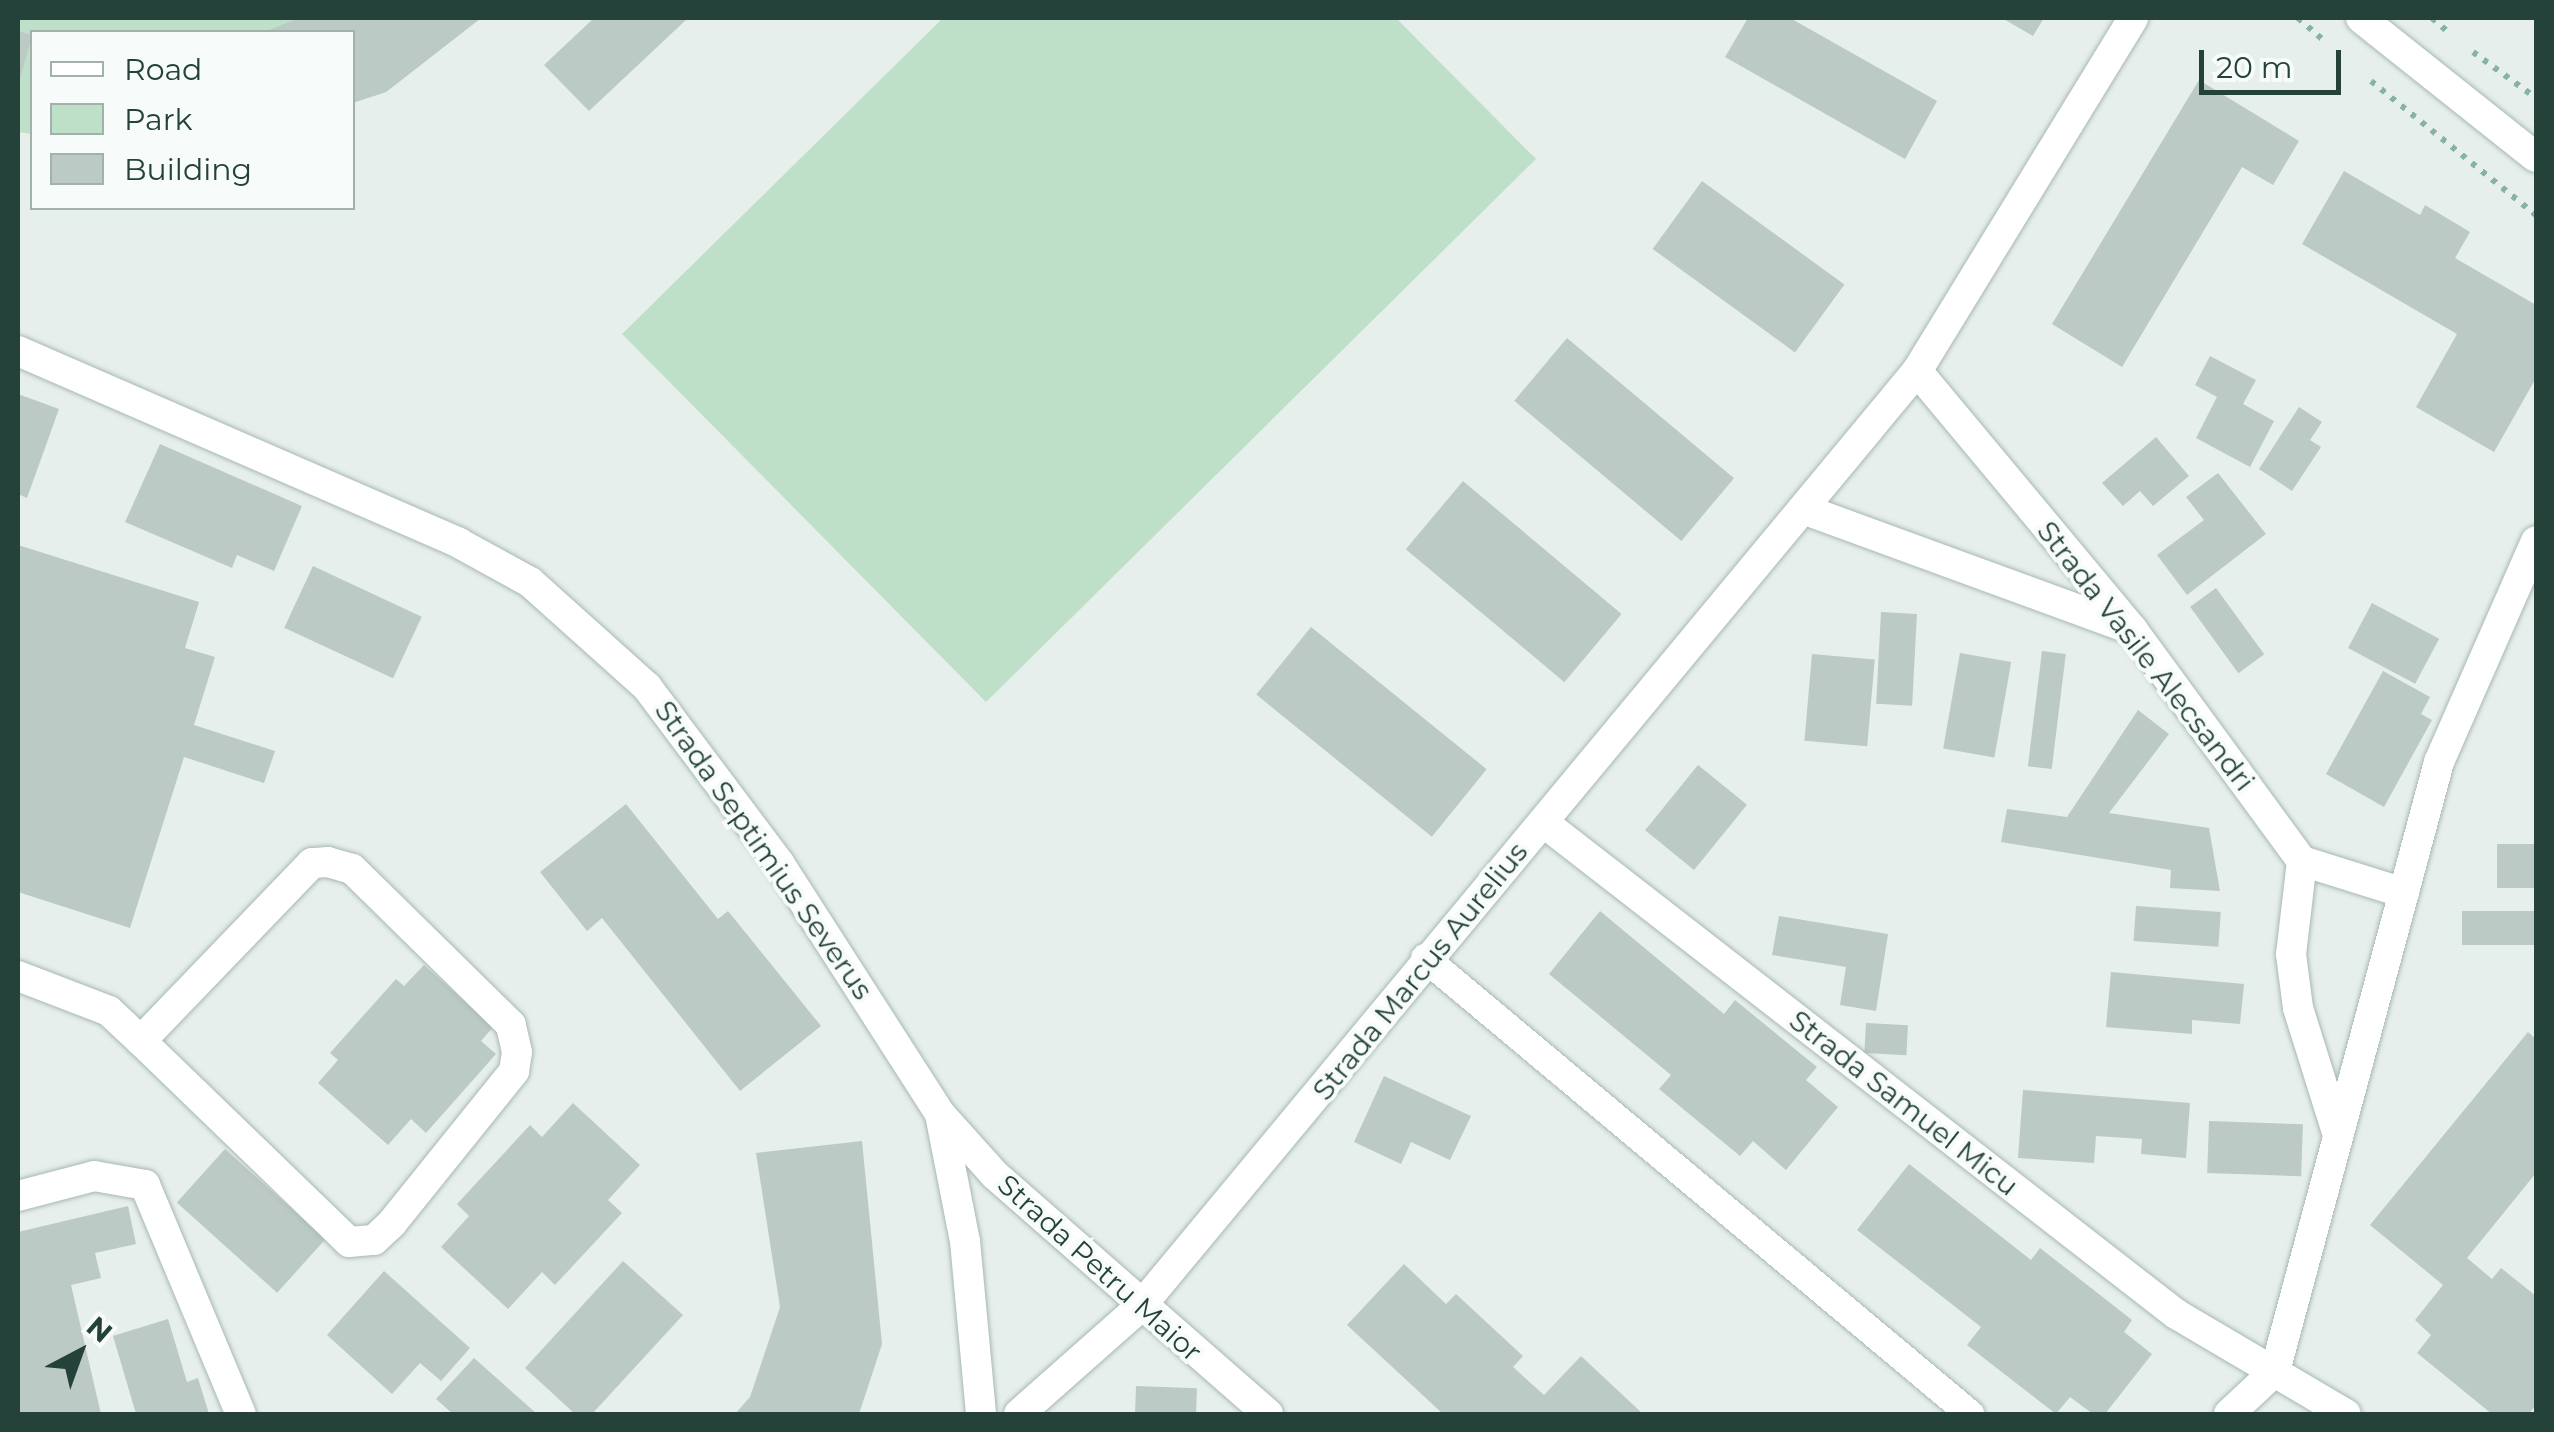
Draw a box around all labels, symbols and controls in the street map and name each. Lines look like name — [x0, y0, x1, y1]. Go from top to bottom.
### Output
legend — [30, 30, 355, 210]
scale bar — [2204, 30, 2346, 92]
text: 20 m — [2216, 49, 2293, 86]
text: Road — [124, 51, 202, 88]
text: Park — [124, 101, 193, 138]
text: Building — [124, 151, 252, 188]
street label: Strada Vasile Alecsandri — [2030, 515, 2262, 797]
street label: Strada Septimius Severus — [648, 694, 880, 1006]
street label: Strada Marcus Aurelius — [1306, 835, 1534, 1107]
street label: Strada Samuel Micu — [1783, 1003, 2025, 1203]
street label: Strada Petru Maior — [991, 1168, 1209, 1368]
north arrow — [30, 1302, 130, 1402]
text: N — [80, 1309, 119, 1350]

